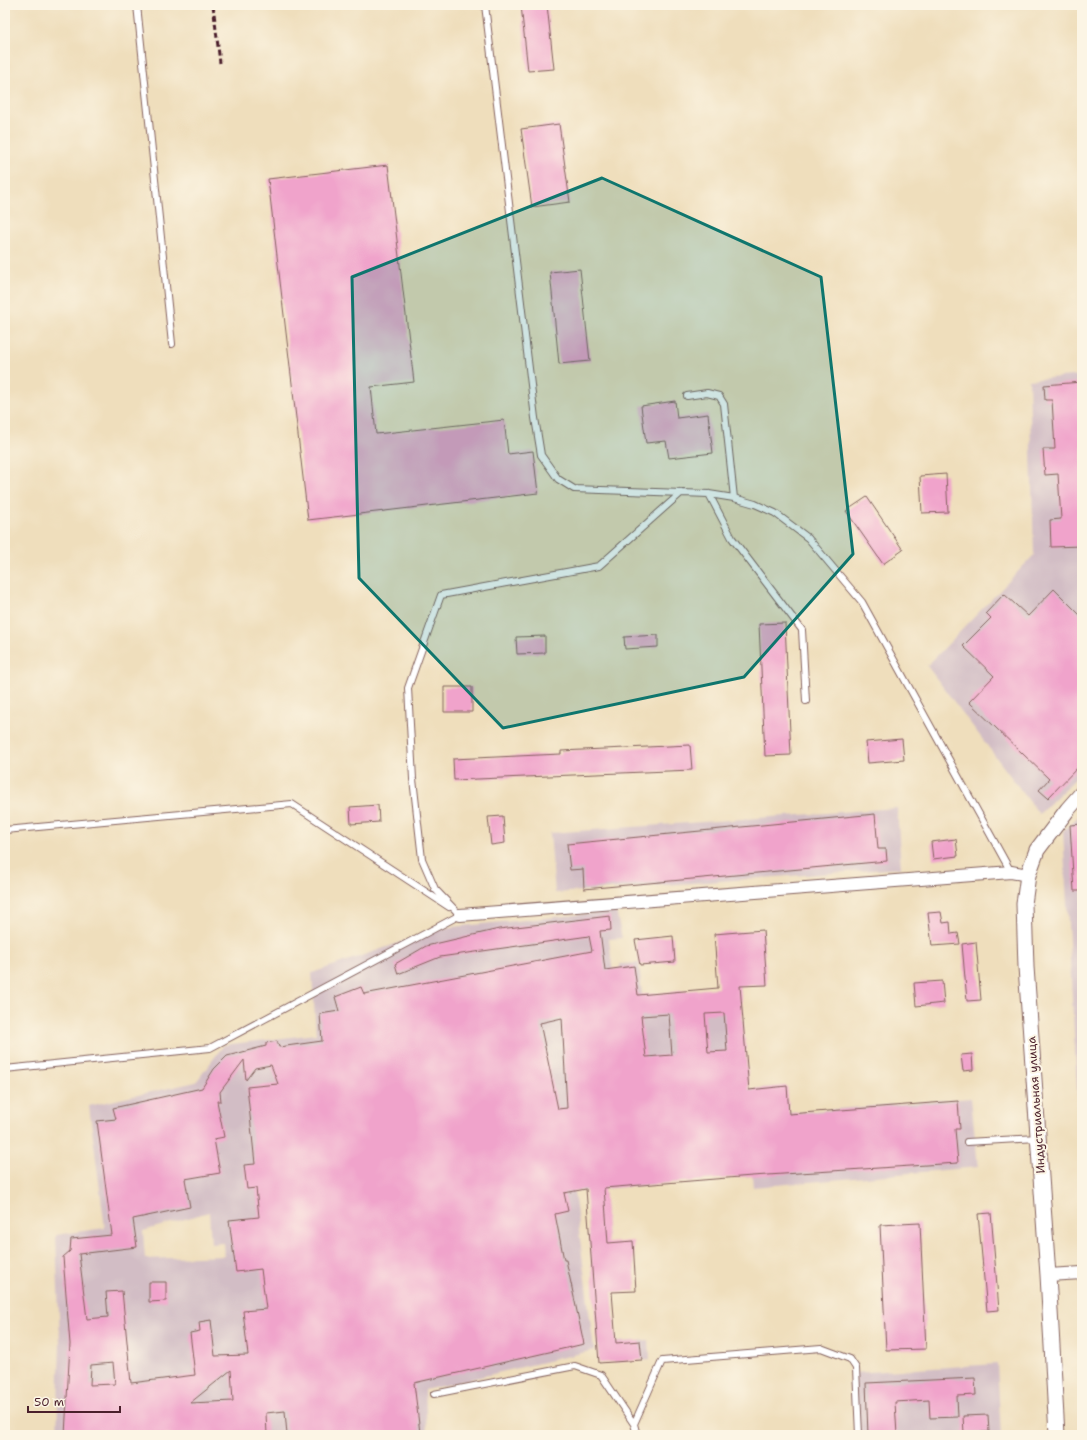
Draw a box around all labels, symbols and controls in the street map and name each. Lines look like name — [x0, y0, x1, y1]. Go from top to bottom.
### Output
street label: Индустриальная улица — [1023, 1035, 1049, 1174]
scale bar — [28, 1388, 120, 1414]
text: 50 m — [34, 1394, 64, 1410]

